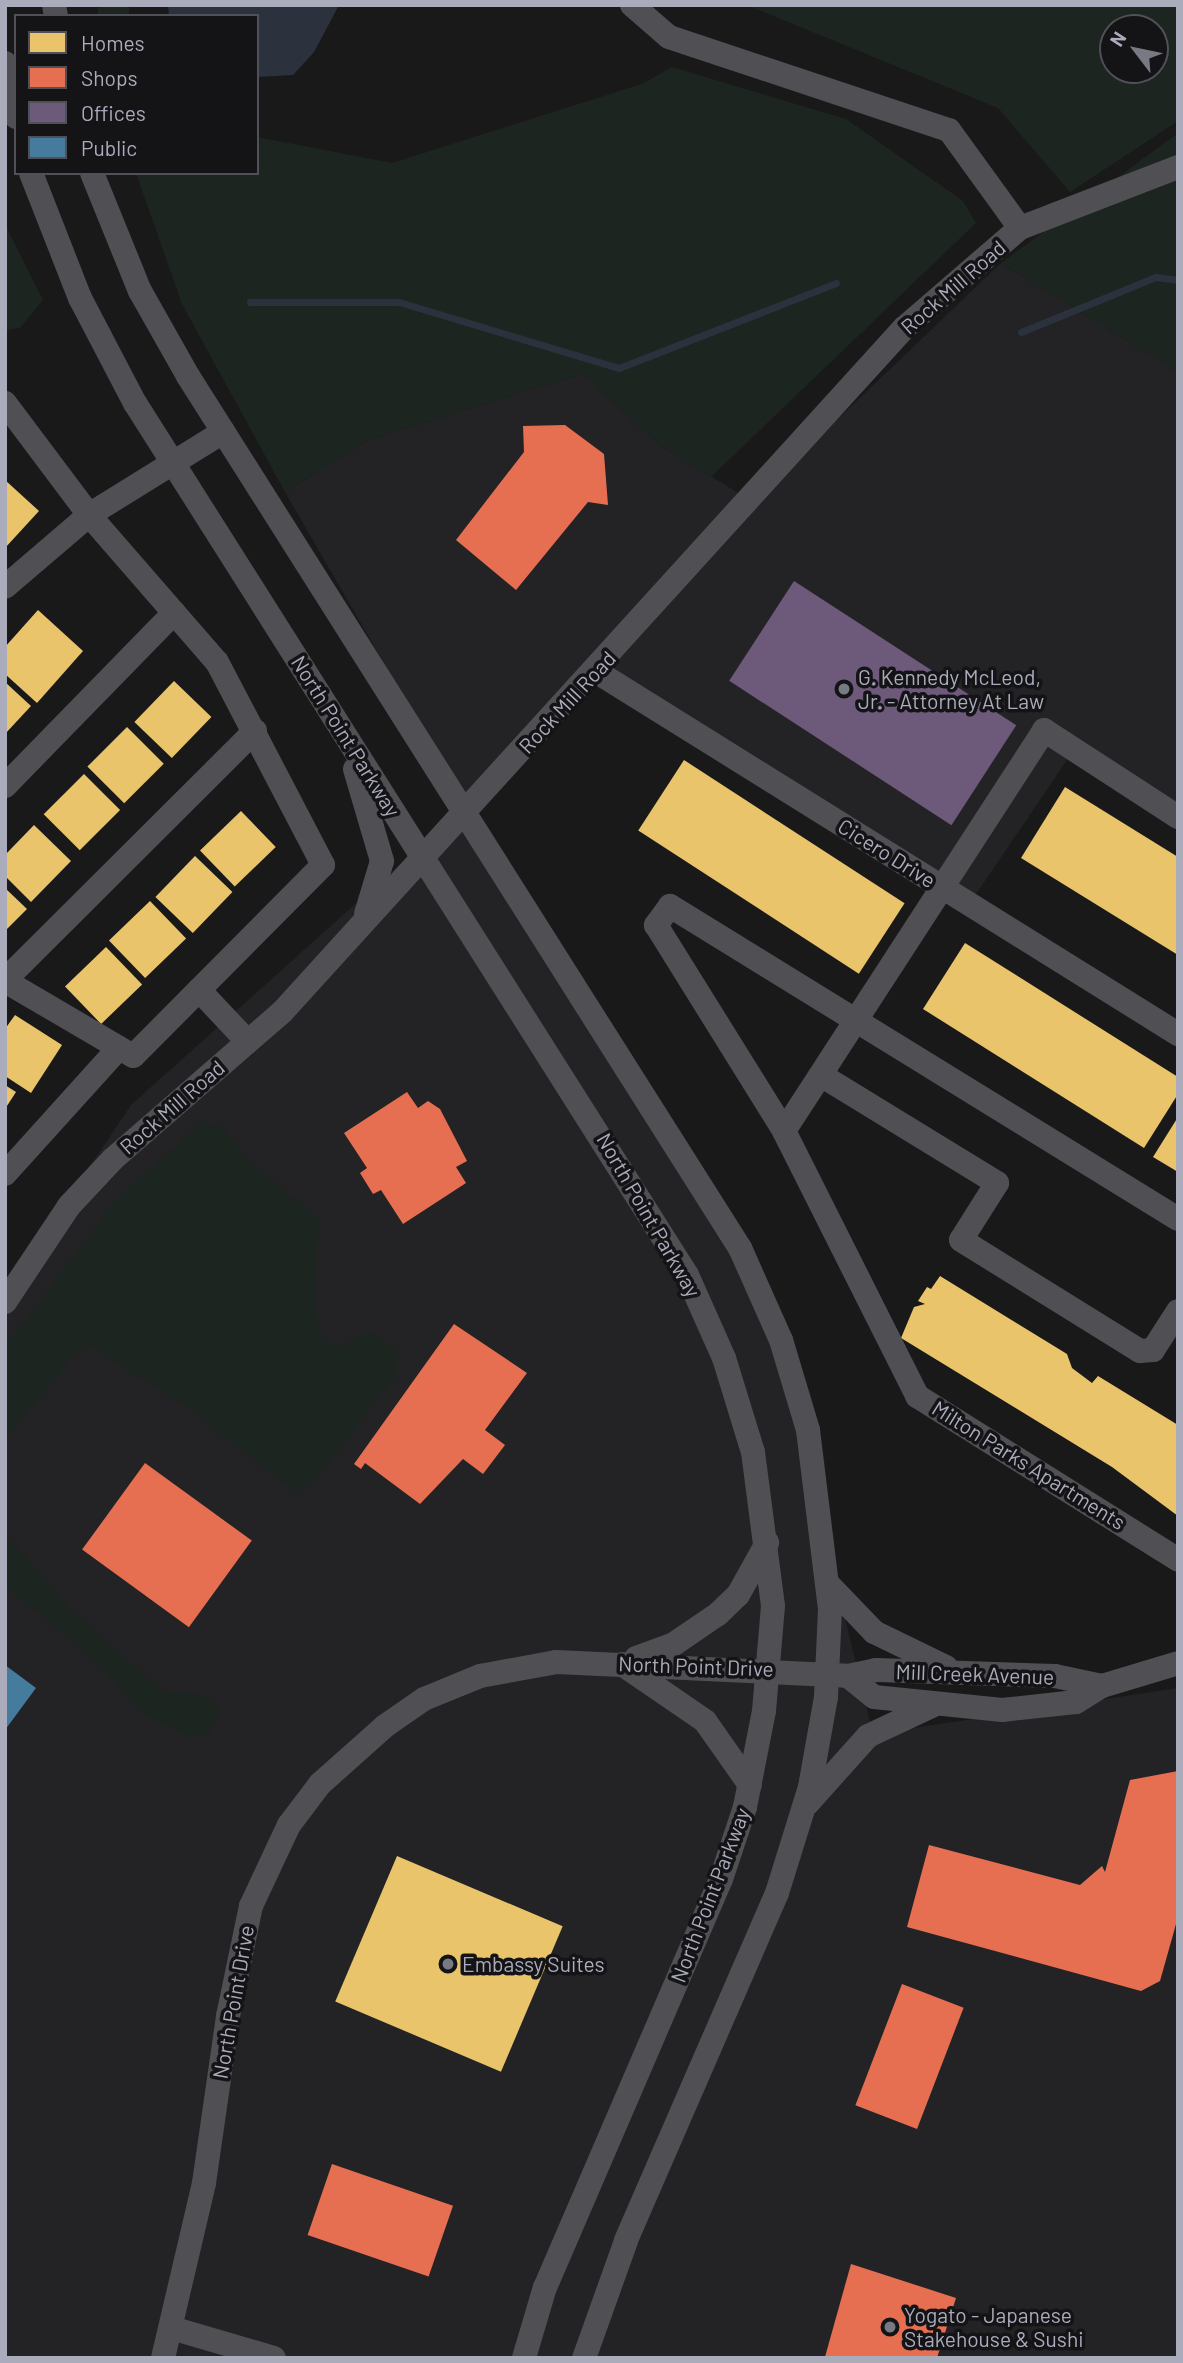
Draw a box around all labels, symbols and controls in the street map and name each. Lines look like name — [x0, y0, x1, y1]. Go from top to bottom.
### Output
legend — [14, 14, 259, 175]
north arrow — [1099, 14, 1169, 84]
text: N — [1104, 27, 1131, 50]
text: Homes — [81, 30, 145, 55]
text: Shops — [81, 65, 138, 90]
text: Offices — [81, 100, 146, 125]
text: Public — [81, 135, 137, 160]
street label: Rock Mill Road — [895, 235, 1011, 339]
street label: Rock Mill Road — [513, 646, 621, 758]
street label: North Point Parkway — [286, 651, 406, 821]
place label: G. Kennedy McLeod, Jr. - Attorney At Law — [858, 664, 1044, 714]
marker: G. Kennedy McLeod, Jr. - Attorney At Law — [836, 681, 852, 697]
street label: Cicero Drive — [834, 813, 940, 893]
street label: Rock Mill Road — [114, 1055, 230, 1159]
street label: North Point Parkway — [592, 1128, 706, 1302]
street label: Milton Parks Apartments — [928, 1395, 1130, 1535]
street label: North Point Drive — [618, 1651, 774, 1681]
street label: Mill Creek Avenue — [895, 1659, 1055, 1689]
street label: North Point Parkway — [665, 1804, 755, 1986]
street label: North Point Drive — [207, 1923, 259, 2081]
place label: Embassy Suites — [462, 1951, 605, 1977]
marker: Embassy Suites — [440, 1956, 456, 1972]
place label: Yogato - Japanese Stakehouse & Sushi — [904, 2302, 1084, 2352]
marker: Yogato - Japanese Stakehouse & Sushi — [882, 2319, 898, 2335]

